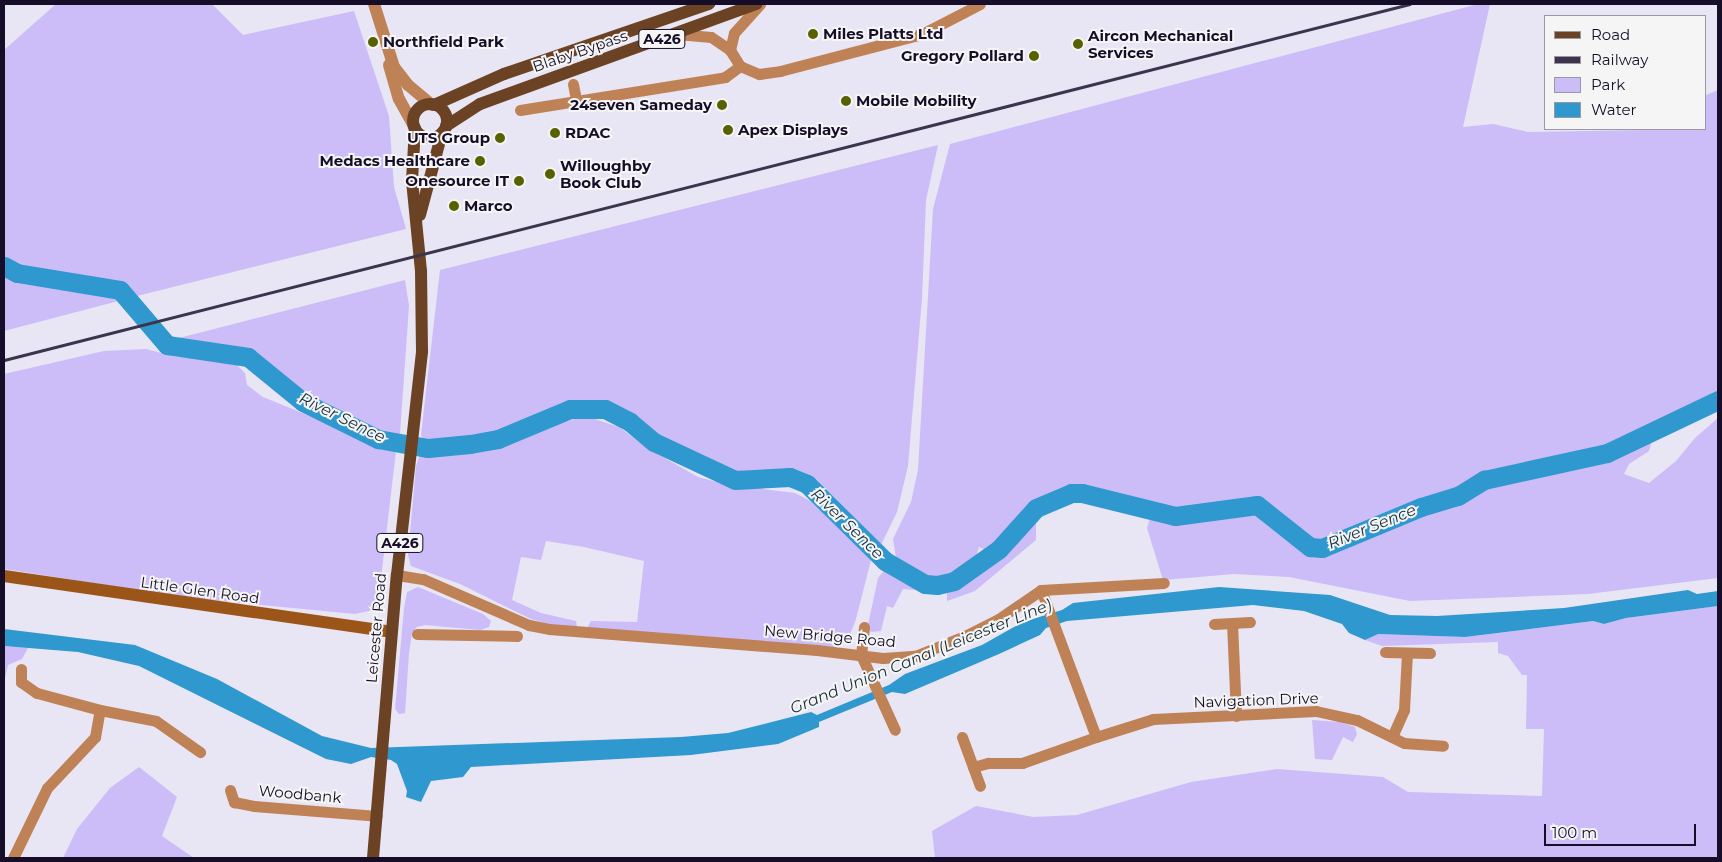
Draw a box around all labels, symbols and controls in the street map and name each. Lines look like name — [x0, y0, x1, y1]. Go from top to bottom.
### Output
legend — [1544, 15, 1707, 130]
place label: Miles Platts Ltd — [823, 25, 944, 43]
text: Road — [1591, 25, 1630, 44]
street label: Blaby Bypass — [530, 26, 630, 76]
place label: Aircon Mechanical Services — [1088, 26, 1233, 61]
road number: A426 — [638, 28, 686, 50]
marker: Miles Platts Ltd — [807, 28, 819, 40]
place label: Northfield Park — [383, 33, 504, 51]
marker: Northfield Park — [367, 36, 379, 48]
marker: Aircon Mechanical Services — [1072, 38, 1084, 50]
place label: Gregory Pollard — [901, 47, 1024, 65]
marker: Gregory Pollard — [1028, 50, 1040, 62]
text: Railway — [1591, 50, 1648, 69]
text: Park — [1591, 75, 1625, 94]
place label: Mobile Mobility — [856, 92, 976, 110]
marker: Mobile Mobility — [840, 95, 852, 107]
place label: 24seven Sameday — [570, 96, 712, 114]
marker: 24seven Sameday — [716, 99, 728, 111]
text: Water — [1591, 100, 1637, 119]
place label: Apex Displays — [738, 121, 848, 139]
place label: RDAC — [565, 124, 610, 142]
marker: Apex Displays — [722, 124, 734, 136]
marker: RDAC — [549, 127, 561, 139]
place label: UTS Group — [407, 129, 490, 147]
marker: UTS Group — [494, 132, 506, 144]
place label: Medacs Healthcare — [319, 152, 470, 170]
marker: Medacs Healthcare — [474, 155, 486, 167]
place label: Willoughby Book Club — [560, 156, 651, 191]
marker: Willoughby Book Club — [544, 168, 556, 180]
place label: Onesource IT — [405, 172, 509, 190]
marker: Onesource IT — [513, 175, 525, 187]
place label: Marco — [464, 197, 513, 215]
marker: Marco — [448, 200, 460, 212]
water label: River Sence — [296, 389, 388, 447]
water label: River Sence — [807, 485, 887, 563]
water label: River Sence — [1325, 501, 1419, 553]
road number: A426 — [376, 532, 424, 554]
street label: Leicester Road — [362, 572, 390, 684]
street label: Little Glen Road — [139, 573, 261, 607]
water label: Grand Union Canal (Leicester Line) — [787, 596, 1055, 718]
street label: New Bridge Road — [763, 621, 897, 651]
street label: Navigation Drive — [1193, 689, 1319, 711]
street label: Woodbank — [258, 781, 342, 807]
scale bar — [1547, 814, 1700, 846]
text: 100 m — [1552, 823, 1597, 842]

